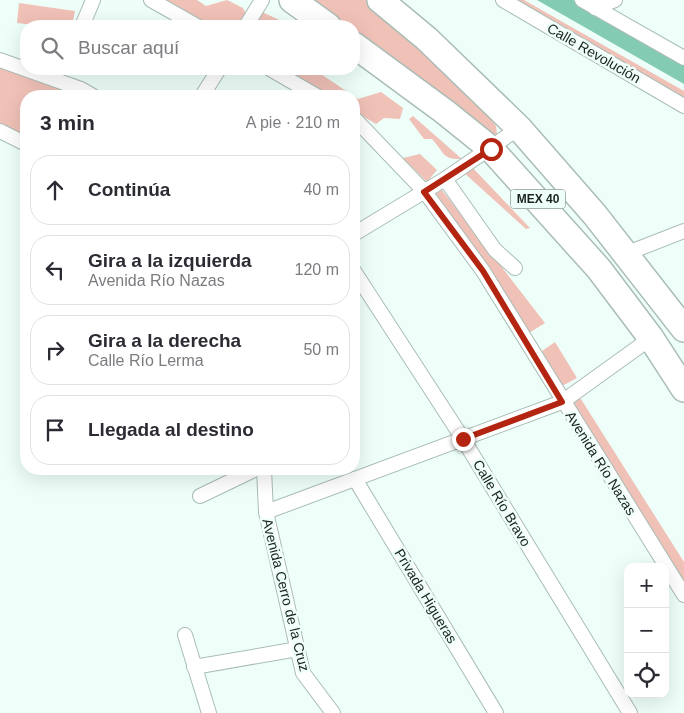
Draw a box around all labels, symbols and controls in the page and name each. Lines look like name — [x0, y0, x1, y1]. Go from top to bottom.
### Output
search box — [20, 20, 360, 75]
street label: Calle Revolución — [545, 20, 643, 86]
icon: search — [38, 34, 66, 62]
text: Buscar aquí — [78, 37, 179, 58]
text: 3 min — [40, 111, 95, 134]
text: A pie · 210 m — [246, 114, 340, 131]
route start — [480, 138, 503, 161]
icon: ahead — [41, 176, 69, 204]
text: Continúa — [88, 179, 170, 200]
text: 40 m — [303, 181, 339, 198]
road number: MEX 40 — [510, 190, 566, 208]
text: Gira a la izquierda — [88, 250, 252, 271]
icon: left — [41, 256, 69, 284]
text: 120 m — [295, 261, 339, 278]
text: Avenida Río Nazas — [88, 272, 225, 289]
text: Gira a la derecha — [88, 330, 241, 351]
icon: right — [41, 336, 69, 364]
text: 50 m — [303, 341, 339, 358]
text: Calle Río Lerma — [88, 352, 204, 369]
street label: Avenida Río Nazas — [563, 408, 639, 518]
icon: arrive — [41, 416, 69, 444]
text: Llegada al destino — [88, 419, 254, 440]
route end — [452, 428, 475, 451]
street label: Calle Río Bravo — [470, 457, 534, 549]
street label: Avenida Cerro de la Cruz — [259, 517, 313, 673]
street label: Privada Higueras — [391, 546, 461, 646]
map controls — [624, 563, 669, 698]
button: + — [624, 563, 669, 608]
button: − — [624, 608, 669, 653]
button: locate — [624, 653, 669, 698]

